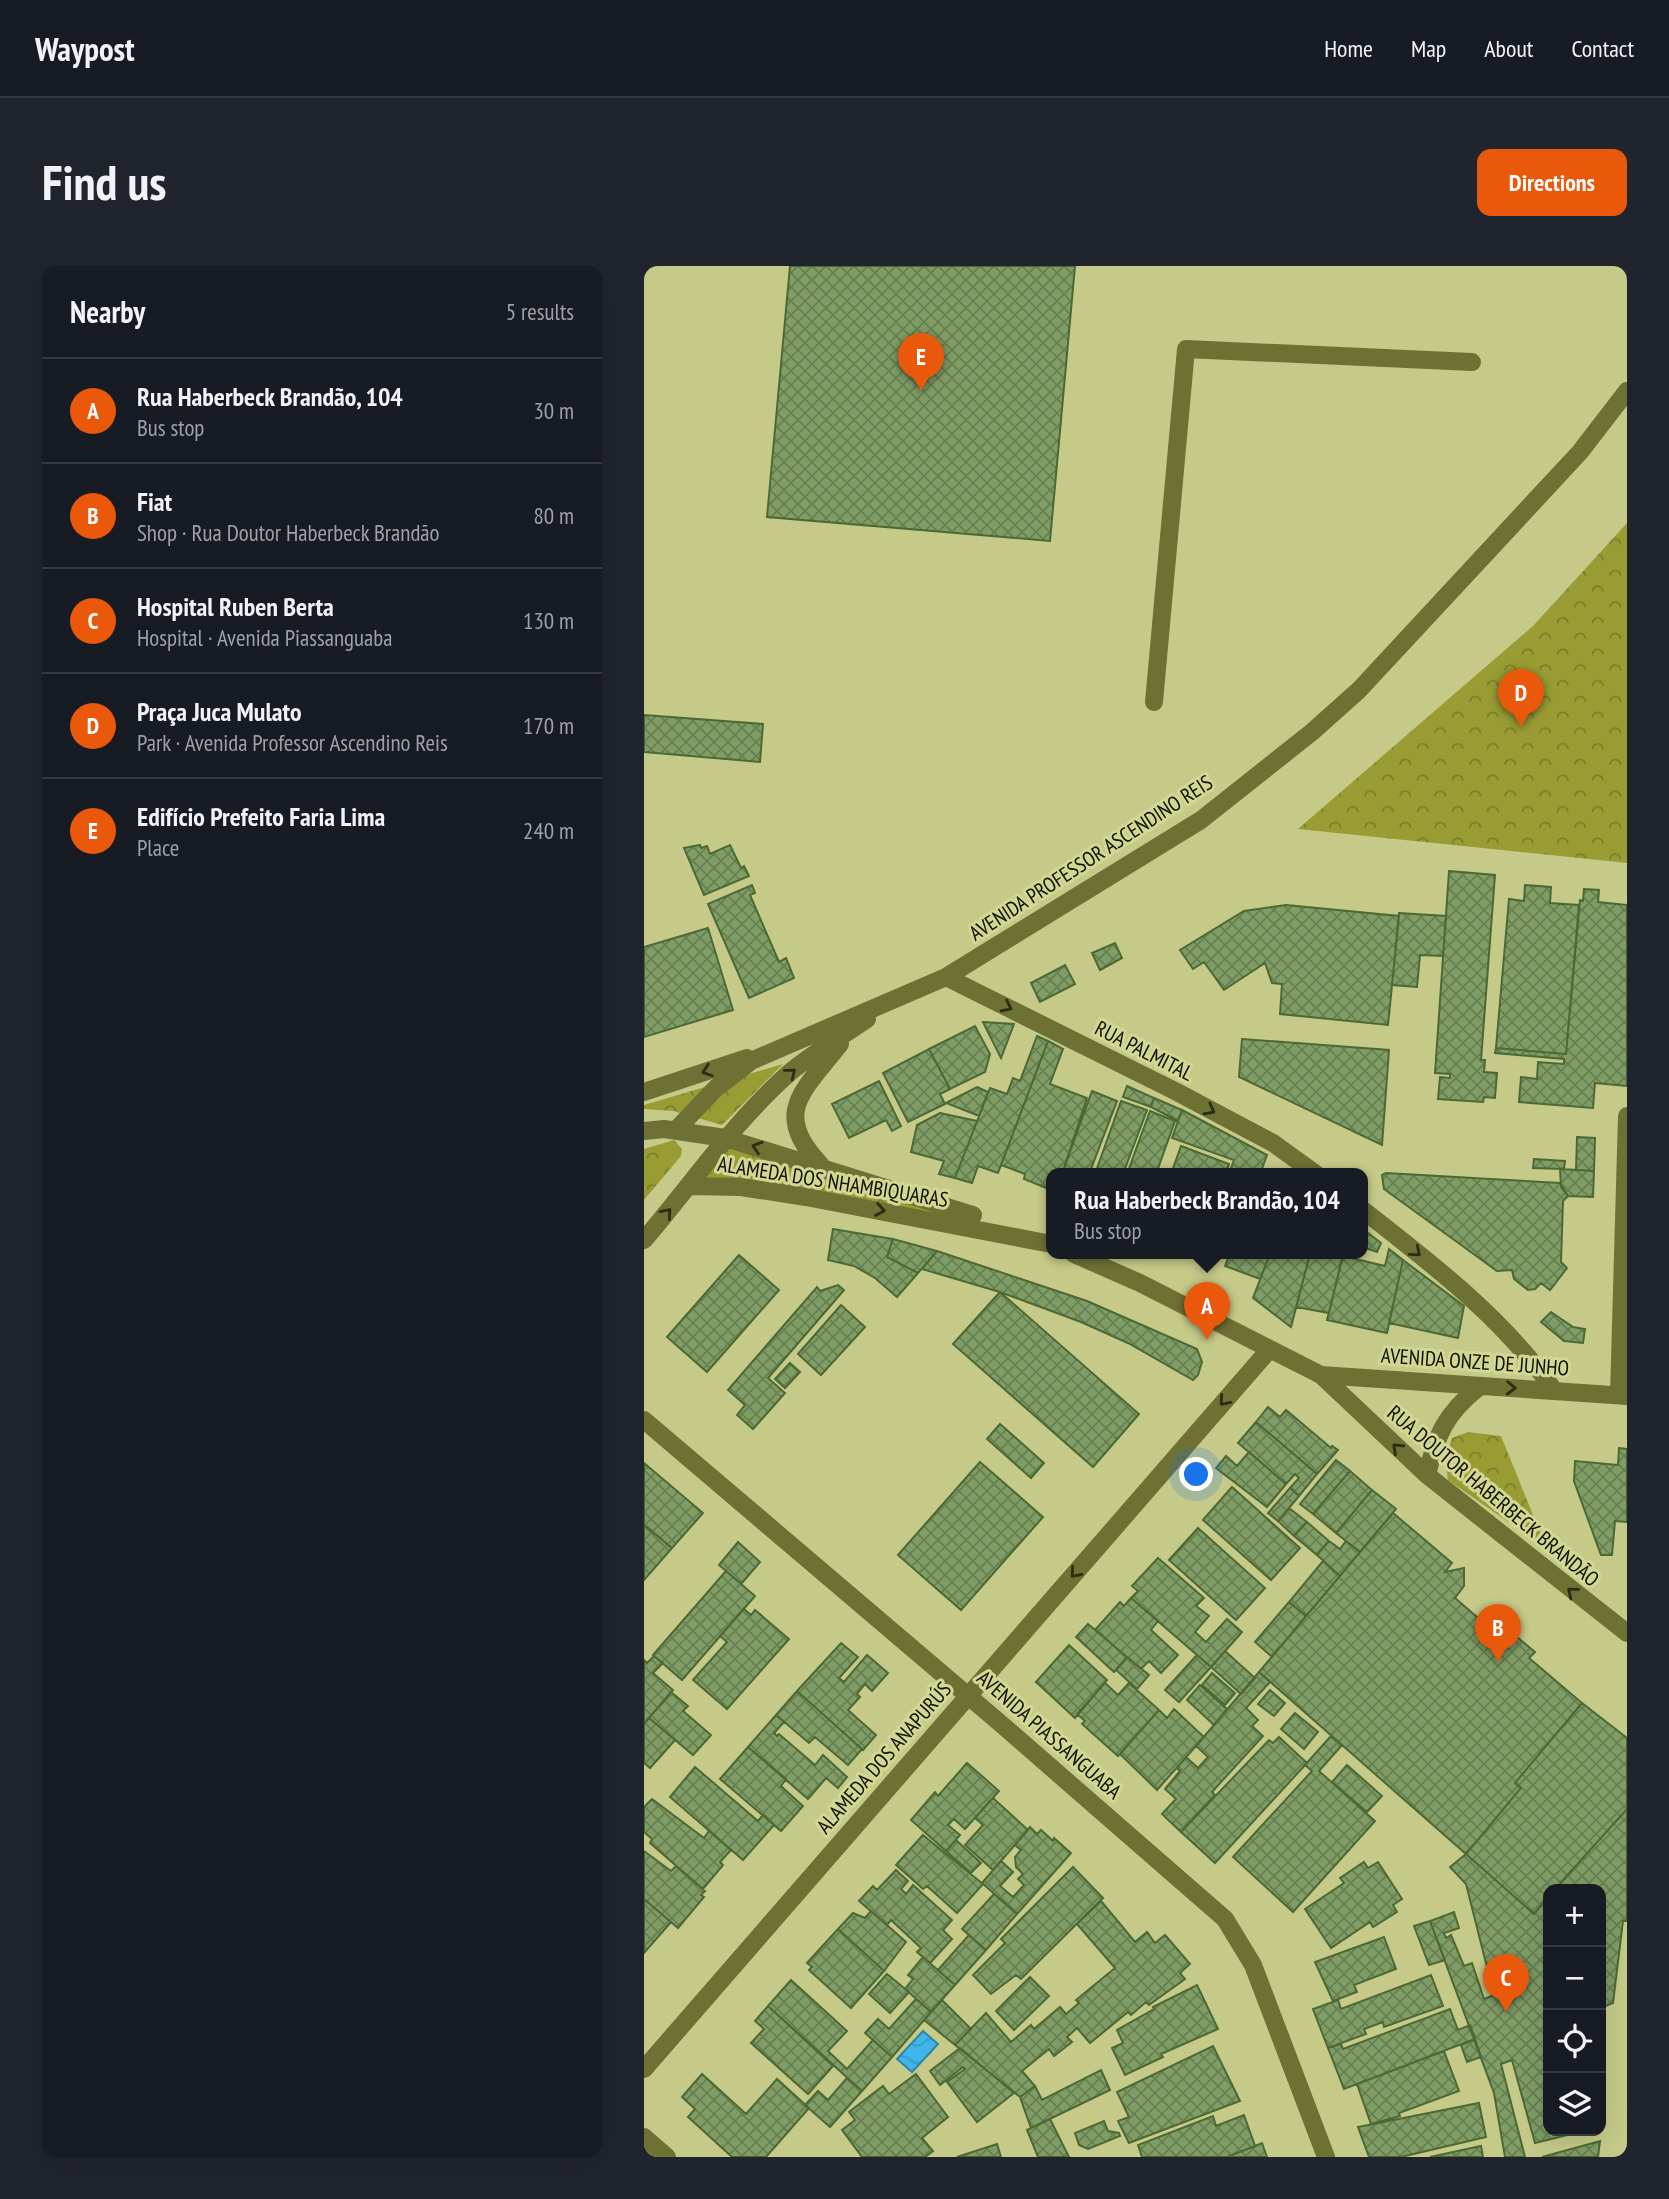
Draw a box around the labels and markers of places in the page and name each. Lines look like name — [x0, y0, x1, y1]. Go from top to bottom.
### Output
pin: E — [898, 333, 944, 391]
pin: D — [1498, 669, 1544, 727]
pin: A — [1184, 1282, 1230, 1340]
pin: B — [1475, 1604, 1521, 1662]
pin: C — [1483, 1954, 1529, 2012]

